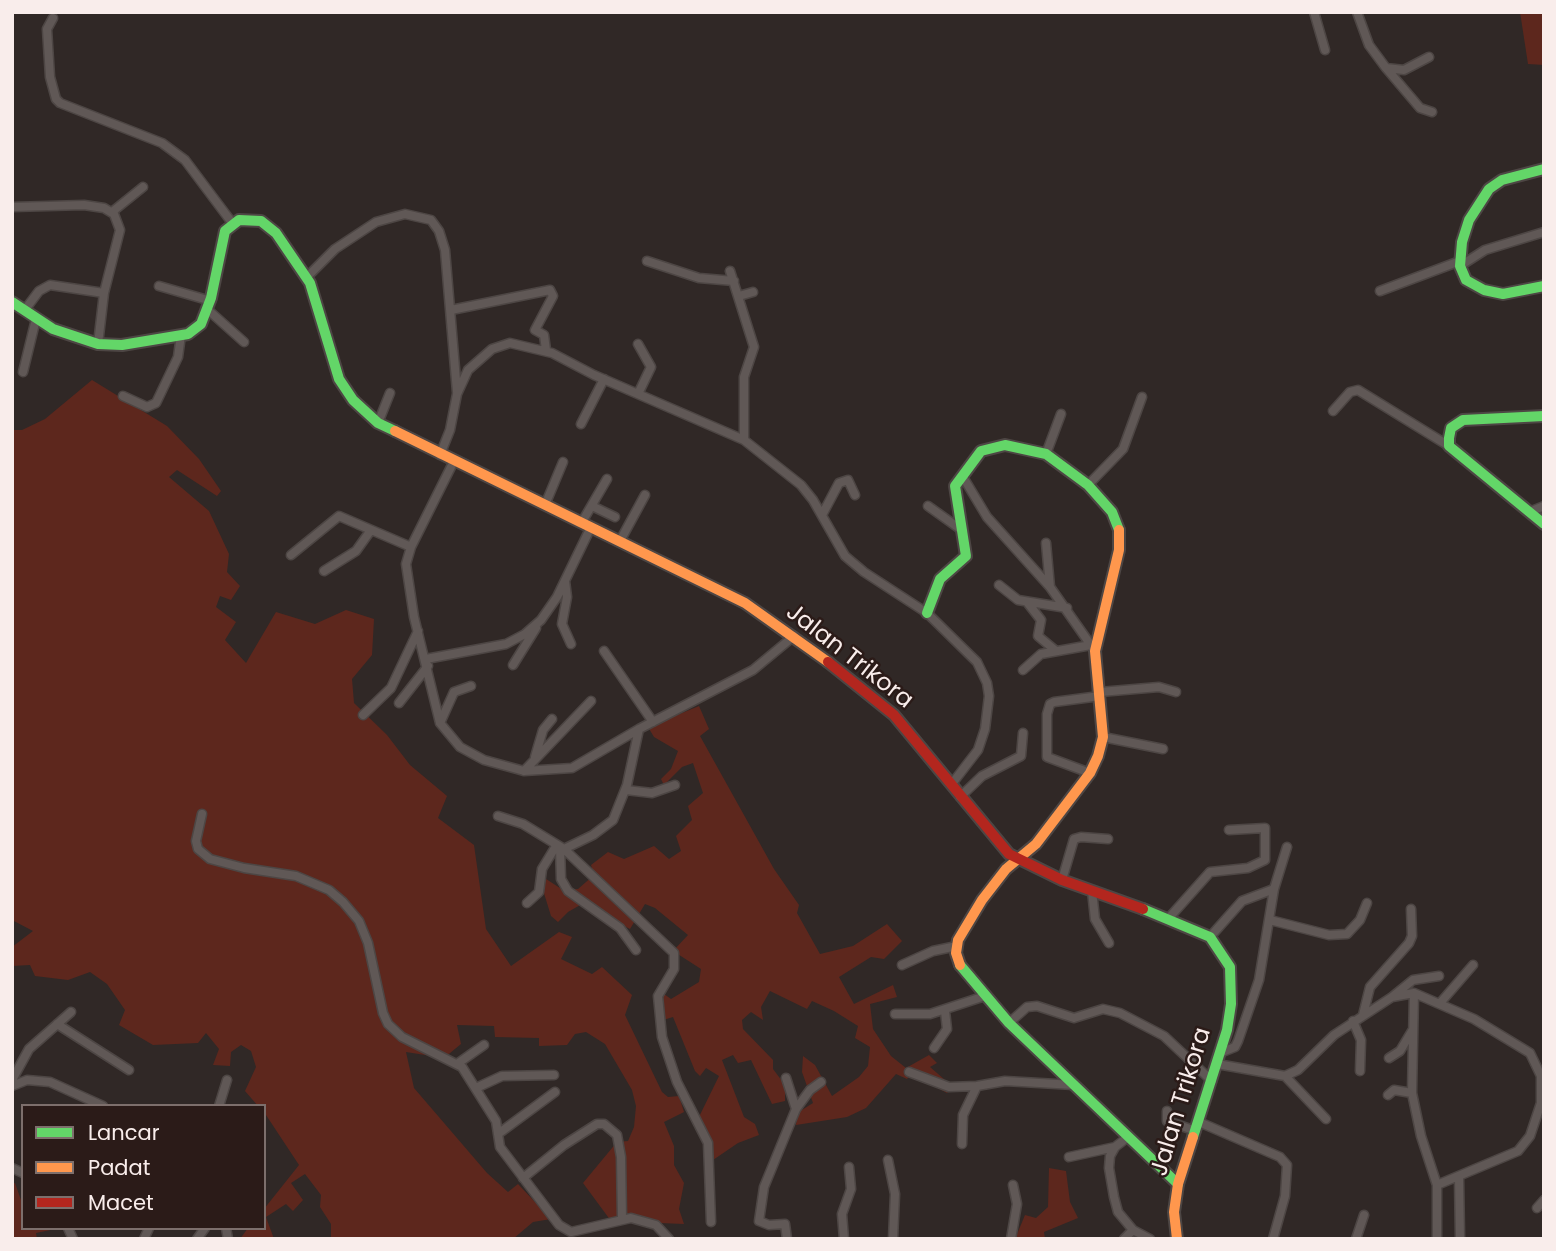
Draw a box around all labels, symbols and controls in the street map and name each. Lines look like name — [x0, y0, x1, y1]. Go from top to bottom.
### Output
street label: Jalan Trikora — [780, 598, 918, 716]
street label: Jalan Trikora — [1146, 1024, 1218, 1180]
legend — [21, 1104, 266, 1230]
text: Lancar — [88, 1118, 159, 1147]
text: Padat — [88, 1153, 150, 1182]
text: Macet — [88, 1188, 154, 1217]

